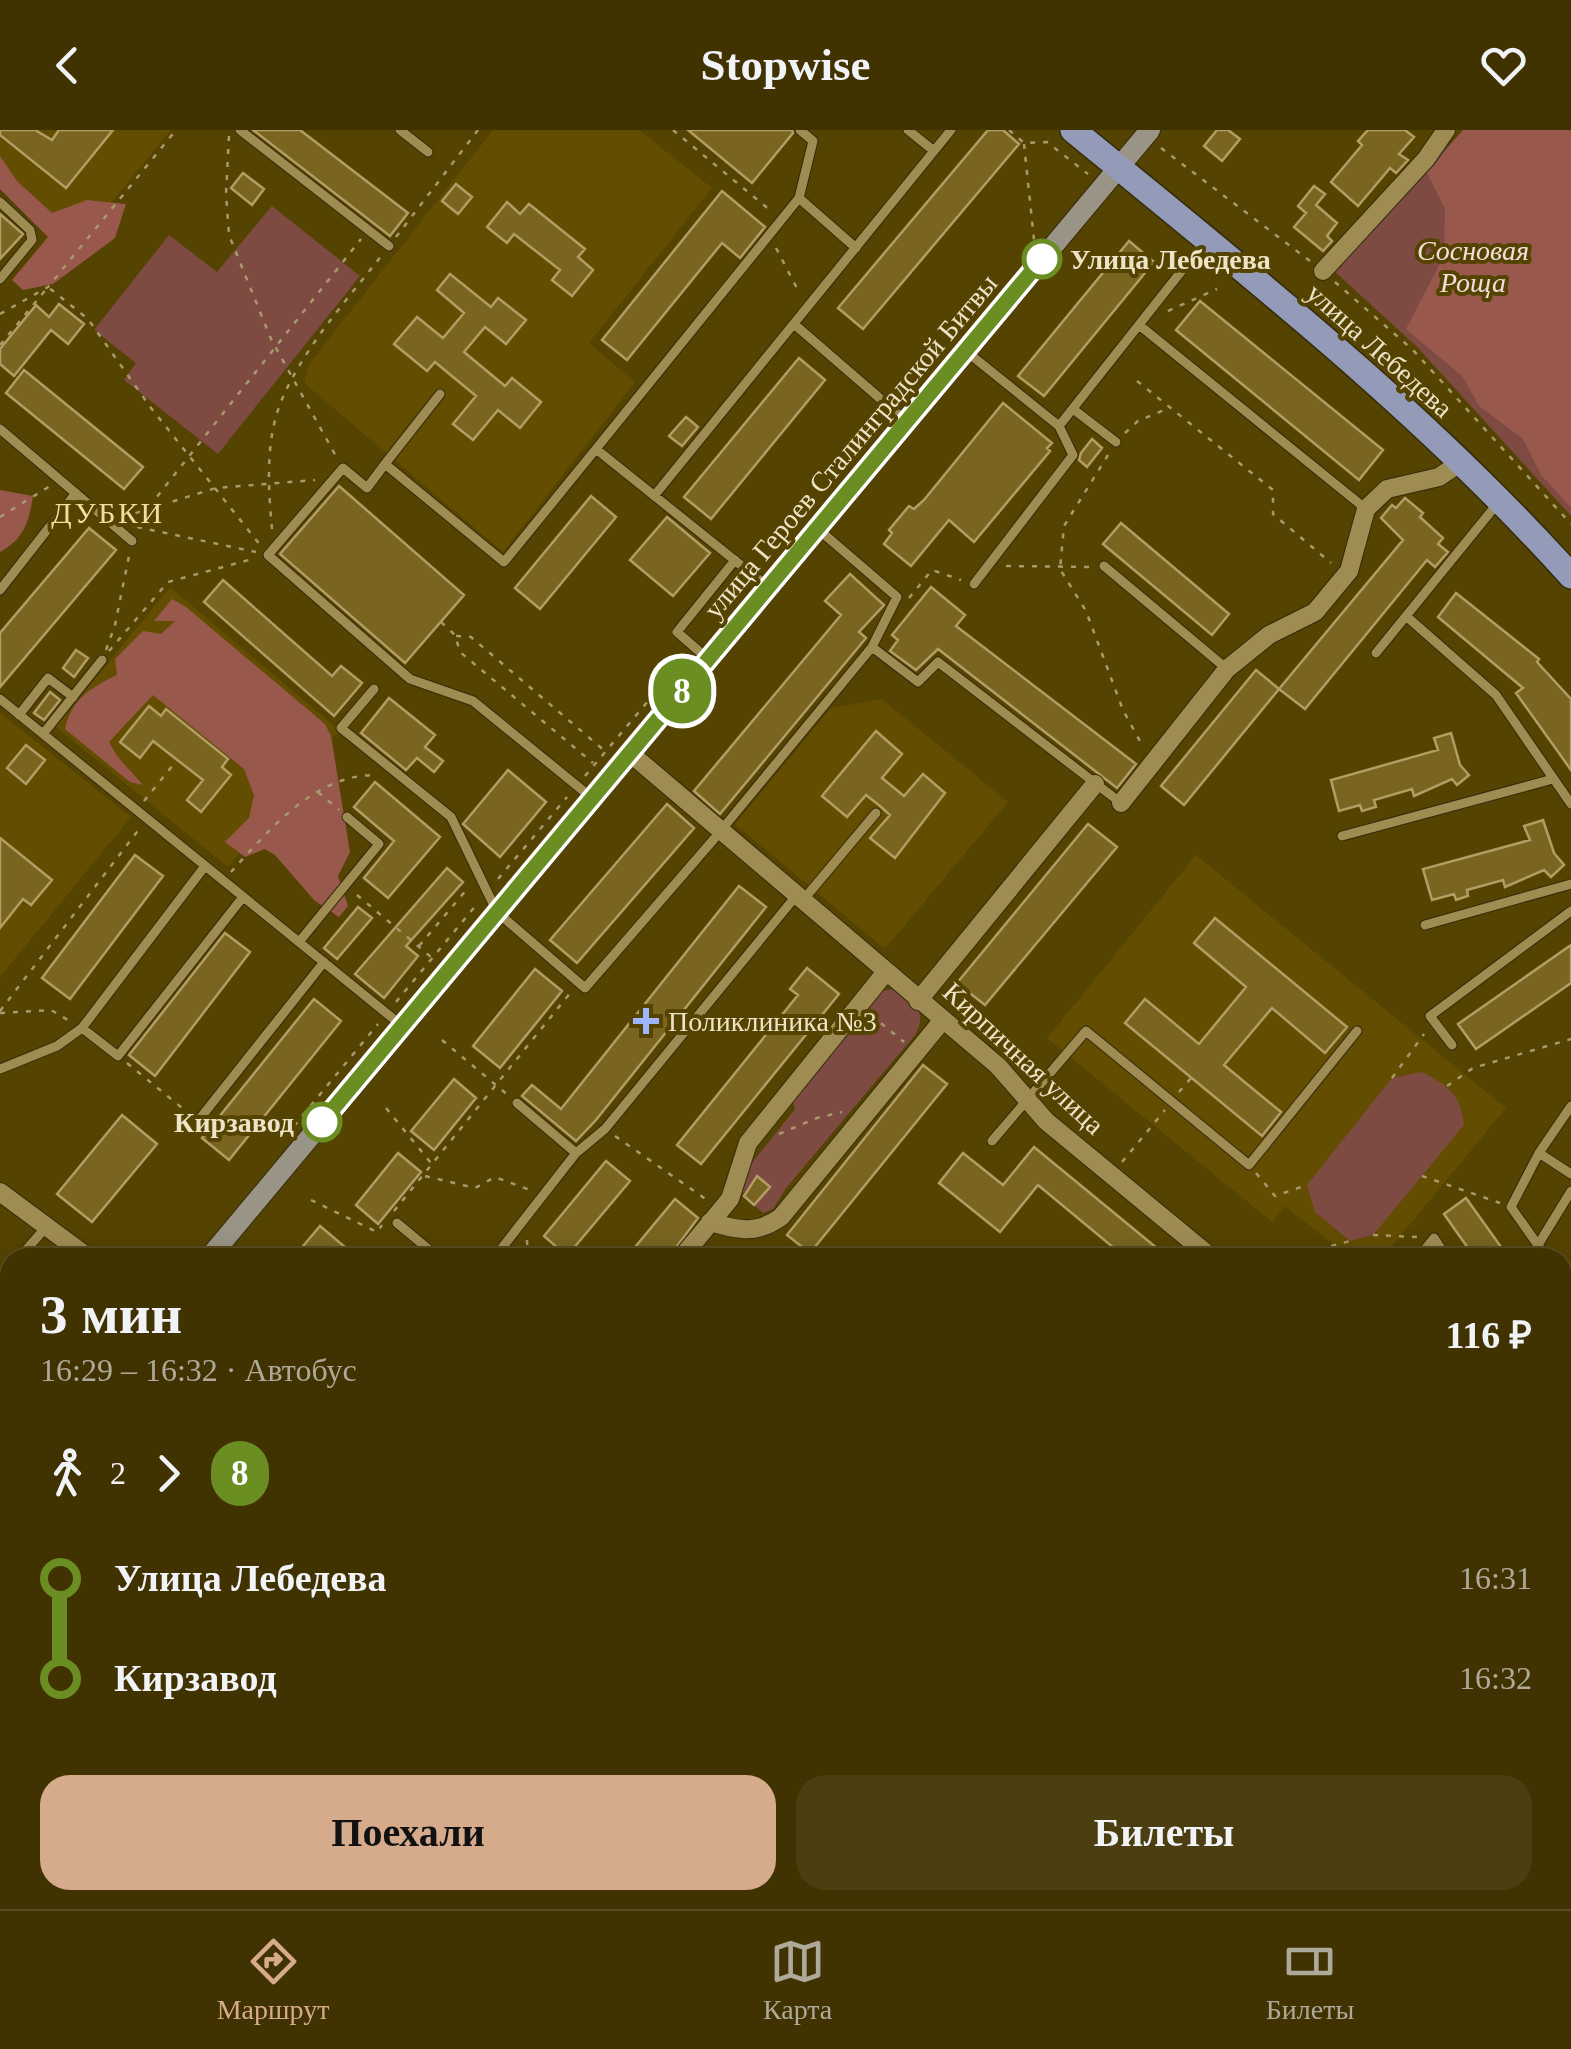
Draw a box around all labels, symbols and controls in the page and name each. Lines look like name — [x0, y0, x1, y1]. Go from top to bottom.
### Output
icon: back — [40, 38, 95, 93]
icon: heart — [1476, 38, 1531, 93]
text: Stopwise — [700, 40, 871, 90]
park label: Сосновая Роща — [1417, 235, 1529, 298]
marker: Улица Лебедева — [1023, 240, 1061, 278]
place label: Улица Лебедева — [1070, 244, 1271, 275]
street label: улица Героев Сталинградской Битвы — [697, 268, 1004, 625]
street label: улица Лебедева — [1300, 277, 1459, 424]
district label: ДУБКИ — [51, 496, 165, 529]
line badge: 8 — [650, 658, 714, 724]
text: 8 — [673, 672, 691, 711]
street label: Кирпичная улица — [937, 976, 1111, 1141]
place label: Поликлиника №3 — [668, 1006, 877, 1037]
marker: Поликлиника №3 — [633, 1008, 659, 1034]
marker: Кирзавод — [303, 1103, 341, 1141]
place label: Кирзавод — [174, 1107, 294, 1138]
text: 3 мин — [40, 1284, 182, 1345]
text: 116 ₽ — [1445, 1314, 1532, 1356]
text: 16:29 – 16:32 · Автобус — [40, 1352, 357, 1388]
icon: walk — [40, 1446, 95, 1501]
icon: forward — [141, 1446, 196, 1501]
text: 8 — [231, 1454, 249, 1493]
text: 2 — [110, 1455, 126, 1491]
text: Улица Лебедева — [114, 1557, 387, 1599]
text: 16:31 — [1459, 1560, 1532, 1596]
text: Кирзавод — [114, 1657, 277, 1699]
text: 16:32 — [1459, 1660, 1532, 1696]
button: Поехали — [40, 1775, 776, 1890]
button: Билеты — [796, 1775, 1532, 1890]
tab: Маршрут — [217, 1934, 329, 2026]
tab: Карта — [763, 1934, 832, 2026]
tab: Билеты — [1266, 1934, 1354, 2026]

